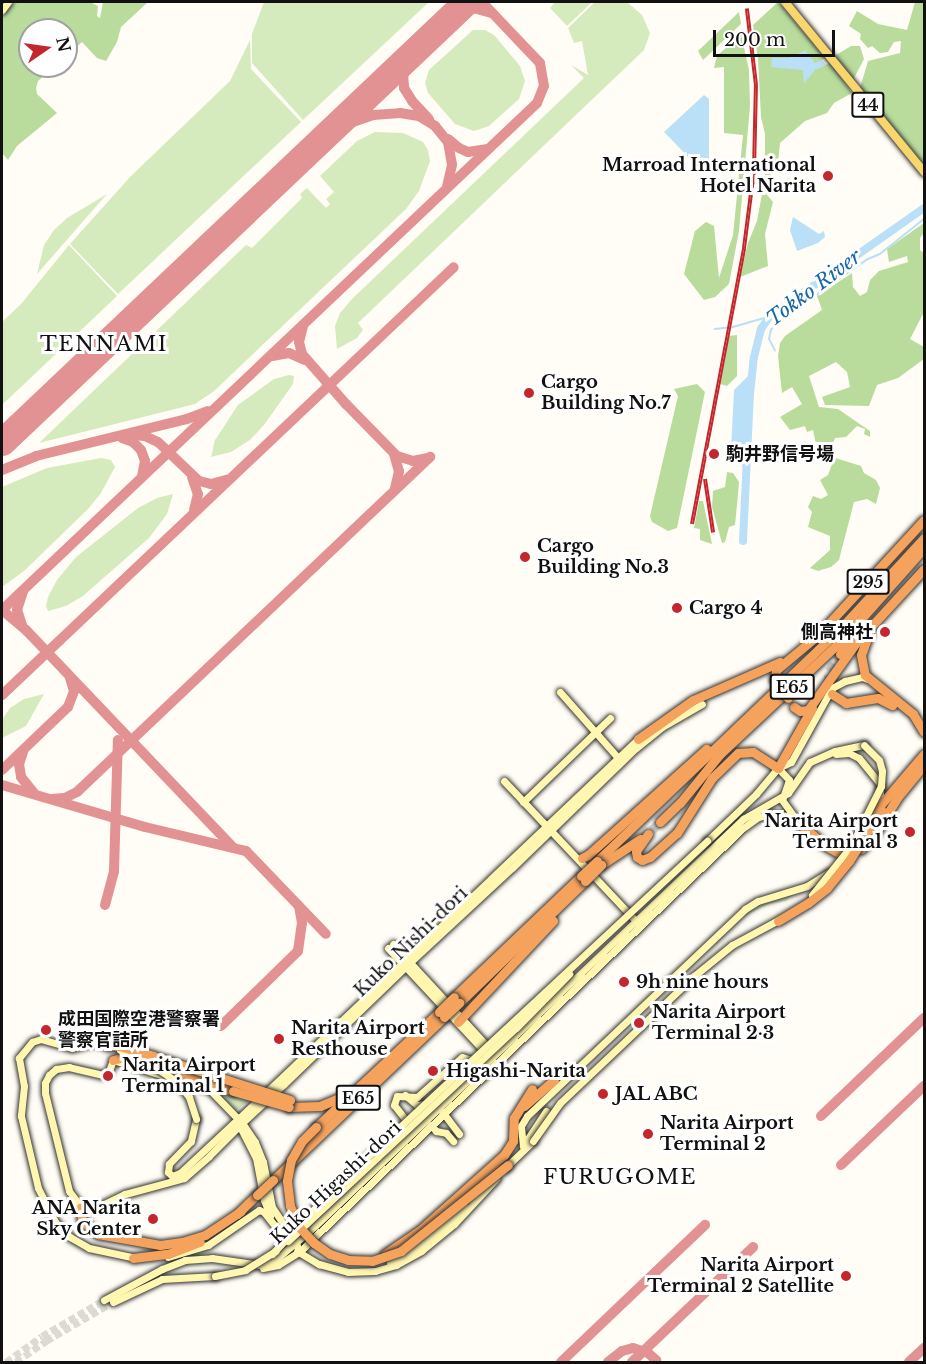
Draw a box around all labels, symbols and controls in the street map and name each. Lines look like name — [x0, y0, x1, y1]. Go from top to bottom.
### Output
north arrow — [18, 18, 78, 78]
scale bar — [716, 18, 838, 56]
text: 200 m — [724, 29, 785, 51]
text: N — [52, 35, 75, 54]
road number: 44 — [850, 92, 886, 118]
place label: Marroad International Hotel Narita — [602, 155, 816, 198]
marker: Marroad International Hotel Narita — [821, 169, 835, 183]
water label: Tokko River — [762, 245, 866, 331]
district label: TENNAMI — [40, 331, 168, 357]
place label: Cargo Building No.7 — [541, 372, 671, 415]
marker: Cargo Building No.7 — [522, 386, 536, 400]
place label: 駒井野信号場 — [726, 443, 834, 465]
marker: 駒井野信号場 — [707, 447, 721, 461]
place label: Cargo Building No.3 — [537, 536, 669, 578]
marker: Cargo Building No.3 — [518, 550, 532, 564]
road number: 295 — [846, 569, 890, 595]
place label: Cargo 4 — [689, 597, 763, 619]
marker: Cargo 4 — [670, 601, 684, 615]
place label: 側高神社 — [801, 621, 873, 643]
marker: 側高神社 — [878, 625, 892, 639]
road number: E65 — [770, 674, 814, 700]
place label: Narita Airport Terminal 3 — [764, 811, 898, 854]
marker: Narita Airport Terminal 3 — [903, 825, 917, 839]
street label: Kuko Nishi-dori — [350, 882, 472, 1002]
place label: 9h nine hours — [636, 971, 769, 993]
marker: 9h nine hours — [617, 975, 631, 989]
place label: Narita Airport Terminal 2·3 — [652, 1002, 786, 1044]
place label: 成田国際空港警察署 警察官詰所 — [58, 1009, 220, 1052]
marker: Narita Airport Terminal 2·3 — [630, 1014, 648, 1032]
place label: Narita Airport Resthouse — [291, 1018, 425, 1060]
marker: 成田国際空港警察署 警察官詰所 — [39, 1023, 53, 1037]
marker: Narita Airport Resthouse — [272, 1032, 286, 1046]
place label: Narita Airport Terminal 1 — [122, 1055, 256, 1098]
place label: Higashi-Narita — [446, 1060, 586, 1082]
marker: Higashi-Narita — [424, 1062, 442, 1080]
marker: Narita Airport Terminal 1 — [99, 1067, 117, 1085]
place label: JAL ABC — [615, 1083, 699, 1105]
road number: E65 — [336, 1085, 380, 1111]
marker: JAL ABC — [596, 1087, 610, 1101]
place label: Narita Airport Terminal 2 — [660, 1113, 794, 1156]
street label: Kuko Higashi-dori — [266, 1117, 406, 1249]
marker: Narita Airport Terminal 2 — [641, 1127, 655, 1141]
district label: FURUGOME — [543, 1164, 697, 1190]
place label: ANA Narita Sky Center — [31, 1198, 141, 1240]
marker: ANA Narita Sky Center — [146, 1212, 160, 1226]
place label: Narita Airport Terminal 2 Satellite — [647, 1255, 834, 1298]
marker: Narita Airport Terminal 2 Satellite — [839, 1269, 853, 1283]

